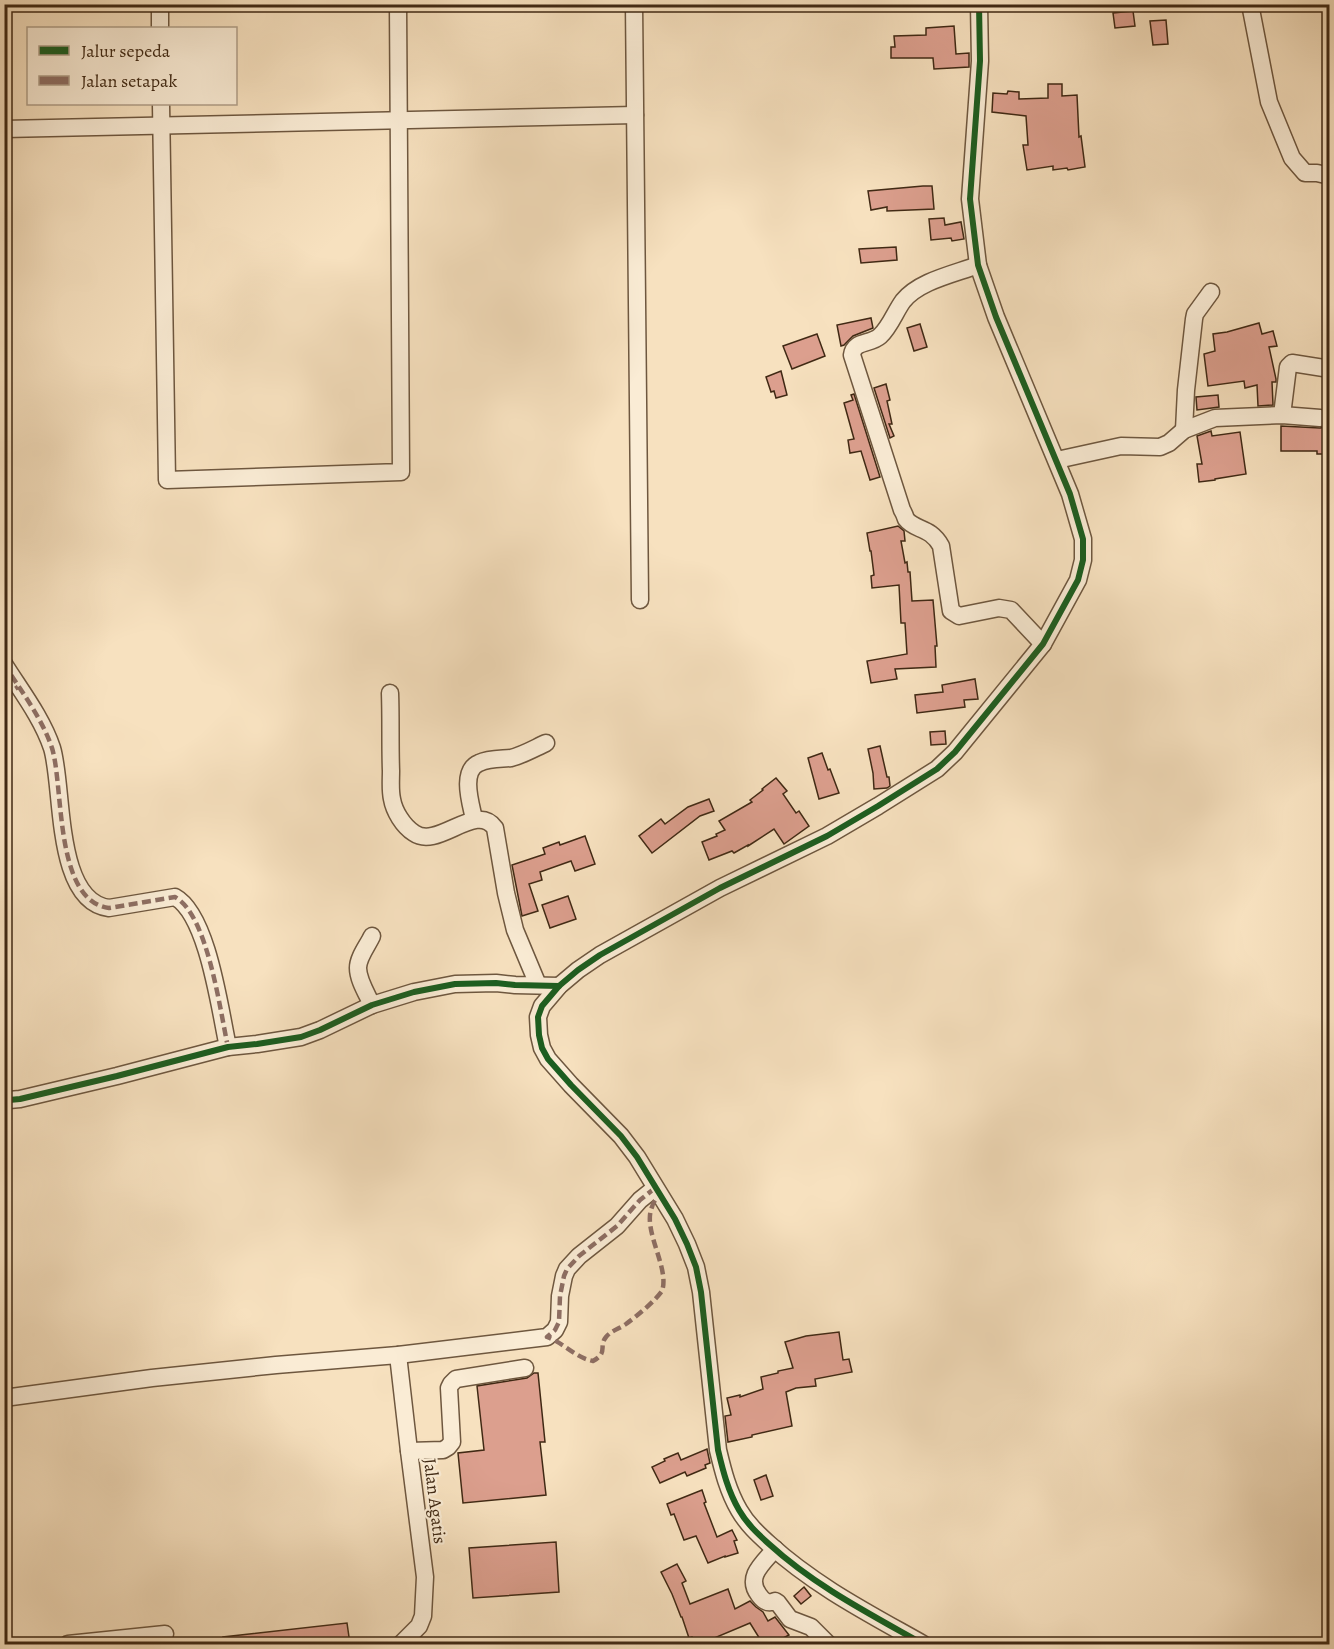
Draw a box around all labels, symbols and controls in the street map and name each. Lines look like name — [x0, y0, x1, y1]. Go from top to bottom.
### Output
legend — [27, 27, 237, 105]
text: Jalur sepeda — [81, 39, 171, 63]
text: Jalan setapak — [81, 69, 177, 93]
street label: Jalan Agatis — [418, 1457, 452, 1545]

